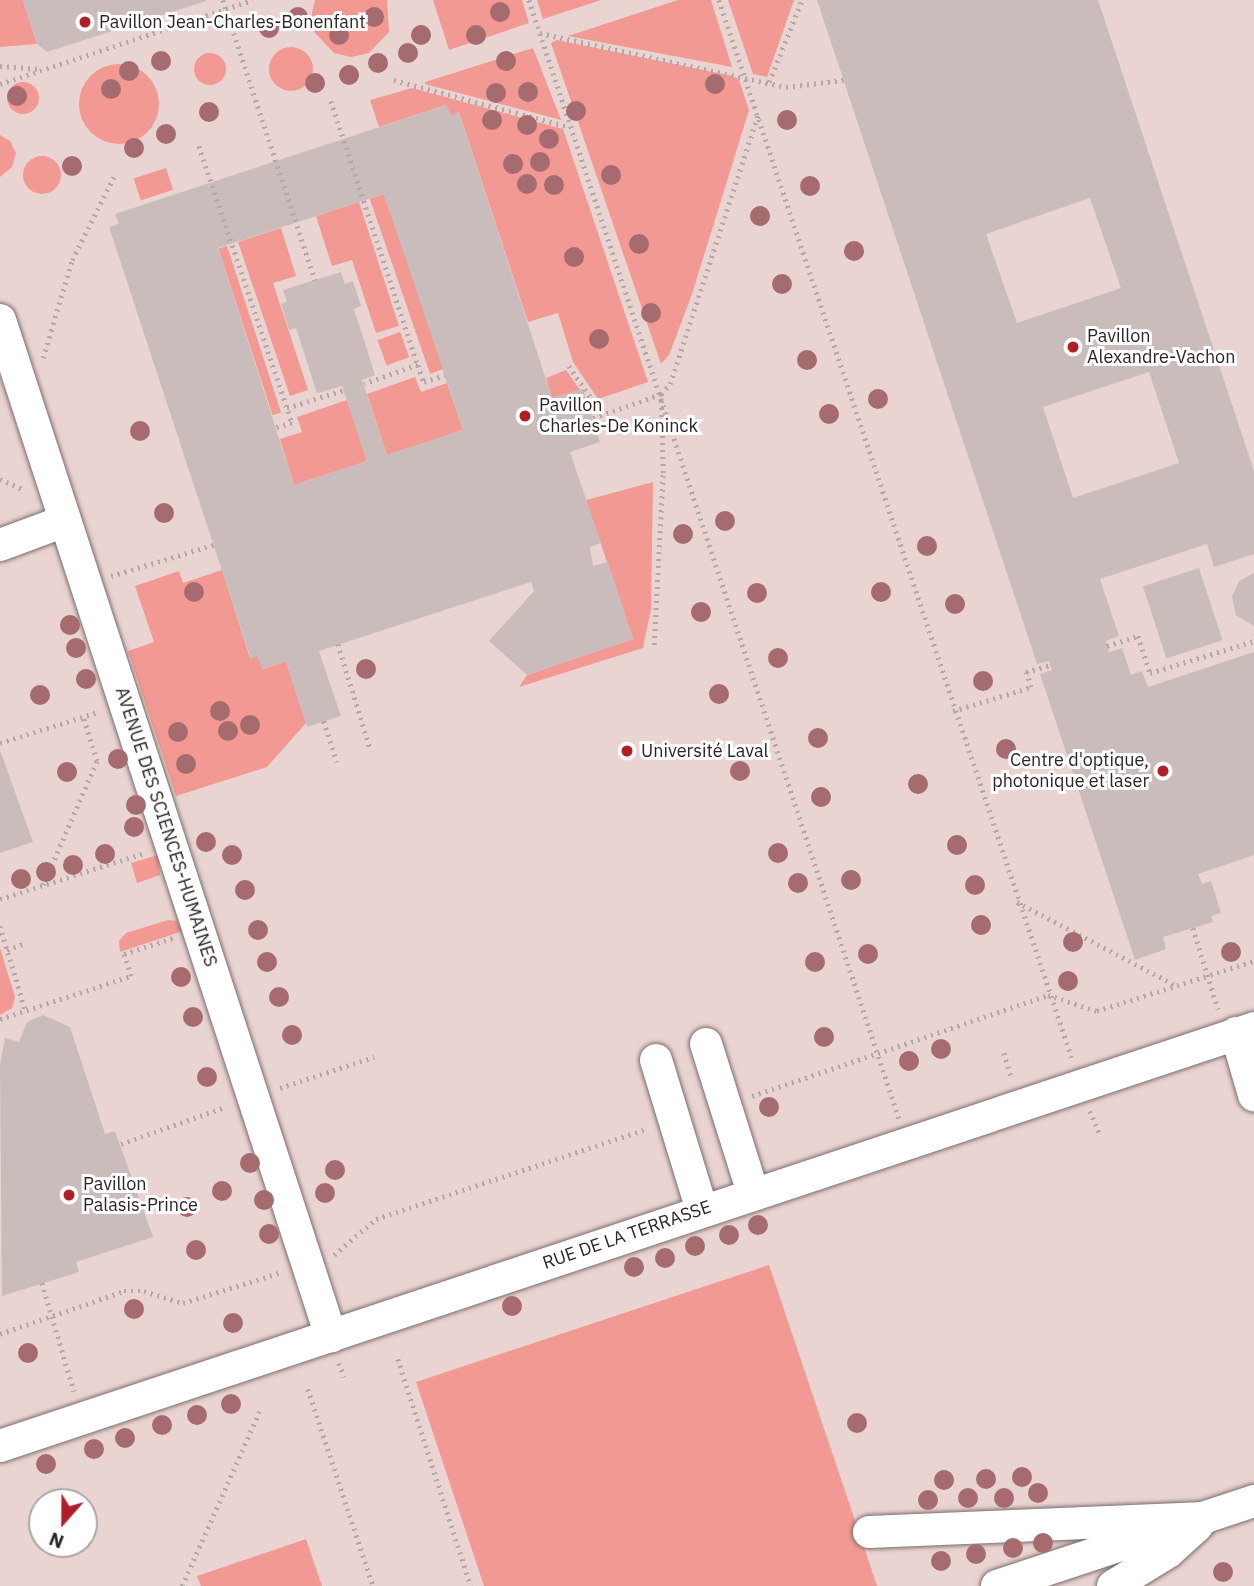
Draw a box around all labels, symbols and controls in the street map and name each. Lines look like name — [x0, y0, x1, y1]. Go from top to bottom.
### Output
place label: Pavillon Jean-Charles-Bonenfant — [99, 11, 365, 33]
marker: Pavillon Jean-Charles-Bonenfant — [77, 14, 93, 30]
place label: Pavillon Alexandre-Vachon — [1087, 326, 1235, 368]
marker: Pavillon Alexandre-Vachon — [1065, 339, 1081, 355]
place label: Pavillon Charles-De Koninck — [539, 395, 698, 438]
marker: Pavillon Charles-De Koninck — [517, 408, 533, 424]
street label: AVENUE DES SCIENCES-HUMAINES — [111, 684, 221, 970]
place label: Université Laval — [641, 740, 768, 762]
marker: Université Laval — [619, 743, 635, 759]
place label: Centre d'optique, photonique et laser — [992, 750, 1149, 792]
marker: Centre d'optique, photonique et laser — [1155, 763, 1171, 779]
place label: Pavillon Palasis-Prince — [83, 1174, 198, 1216]
marker: Pavillon Palasis-Prince — [61, 1187, 77, 1203]
street label: RUE DE LA TERRASSE — [540, 1196, 714, 1274]
north arrow — [28, 1488, 98, 1558]
text: N — [45, 1527, 67, 1554]

